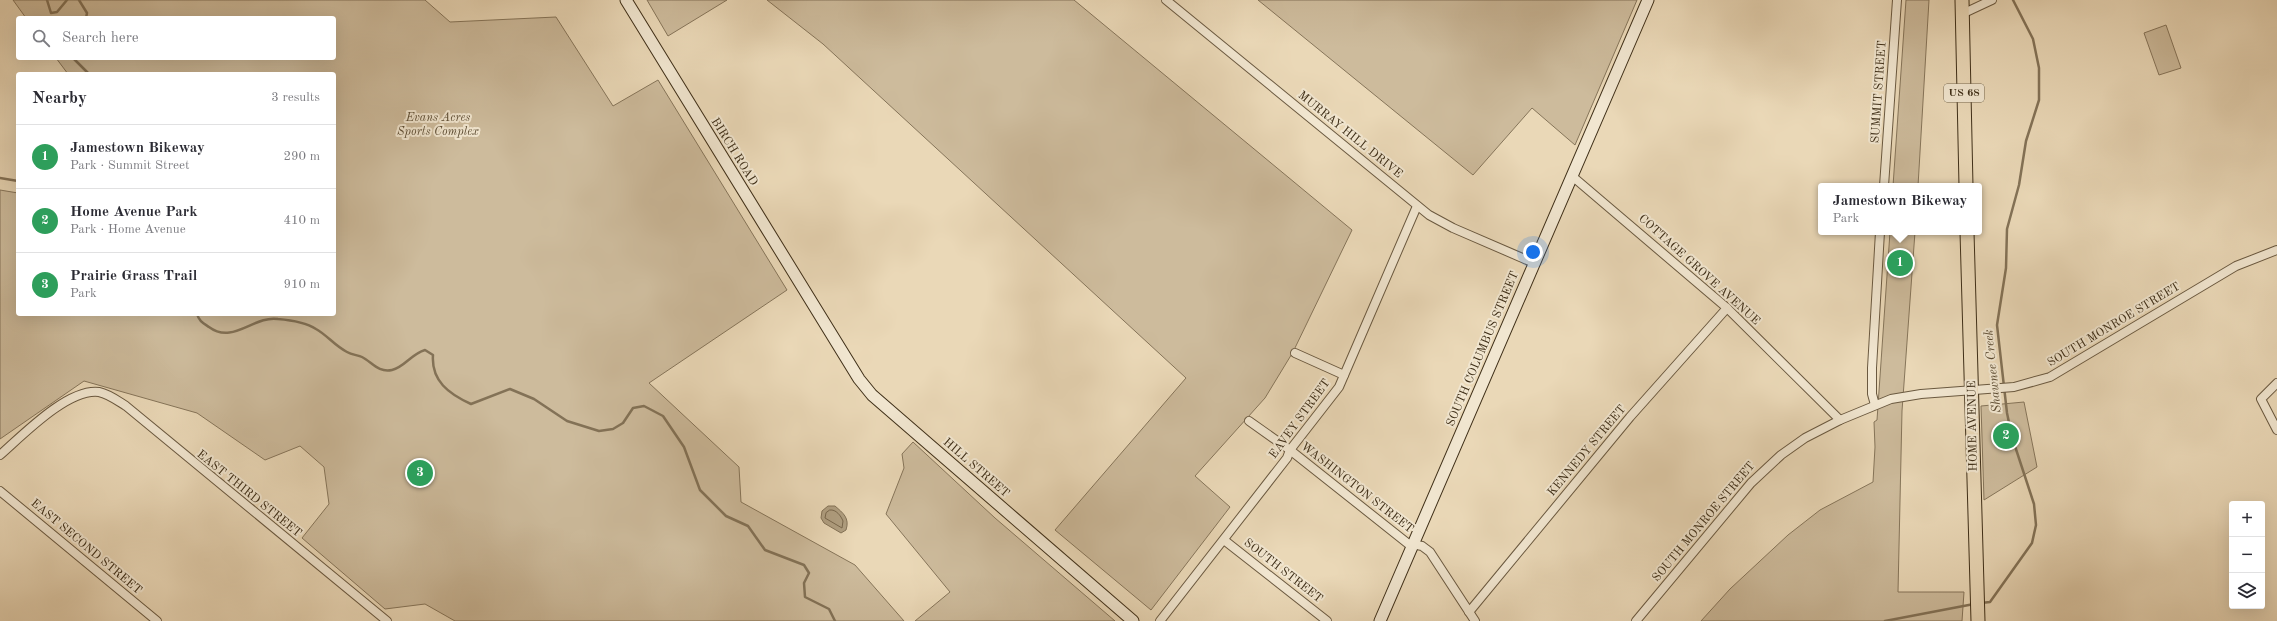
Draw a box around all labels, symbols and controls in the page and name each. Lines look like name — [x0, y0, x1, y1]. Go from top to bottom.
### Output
search box — [16, 16, 336, 60]
icon: search — [30, 27, 52, 49]
text: Search here — [62, 31, 139, 46]
street label: SUMMIT STREET — [1869, 40, 1889, 144]
road number: US 68 — [1944, 84, 1984, 102]
street label: MURRAY HILL DRIVE — [1296, 89, 1404, 181]
text: Nearby — [32, 90, 87, 107]
text: 3 results — [271, 91, 320, 104]
park label: Evans Acres Sports Complex — [397, 112, 479, 138]
street label: BIRCH ROAD — [708, 116, 760, 188]
text: Jamestown Bikeway — [70, 141, 205, 156]
text: 1 — [41, 150, 49, 163]
text: 290 m — [283, 150, 320, 163]
text: Park · Summit Street — [70, 159, 190, 172]
popup — [1818, 183, 1982, 235]
text: Jamestown Bikeway — [1833, 194, 1967, 209]
text: Home Avenue Park — [70, 205, 198, 220]
street label: COTTAGE GROVE AVENUE — [1636, 212, 1762, 328]
text: Park — [1833, 212, 1859, 225]
text: 2 — [41, 214, 49, 227]
text: 410 m — [283, 214, 320, 227]
text: Park · Home Avenue — [70, 223, 186, 236]
your location — [1523, 242, 1543, 262]
pin: 1 — [1887, 248, 1913, 278]
text: Prairie Grass Trail — [70, 269, 197, 284]
street label: SOUTH COLUMBUS STREET — [1445, 270, 1521, 428]
text: 3 — [41, 278, 49, 291]
text: 910 m — [283, 278, 320, 291]
street label: SOUTH MONROE STREET — [2046, 281, 2182, 369]
text: Park — [70, 287, 97, 300]
water label: Shawnee Creek — [1982, 329, 2004, 413]
street label: EAVEY STREET — [1267, 377, 1333, 461]
street label: HOME AVENUE — [1966, 380, 1980, 472]
street label: KENNEDY STREET — [1546, 403, 1628, 499]
pin: 2 — [1993, 421, 2019, 451]
street label: HILL STREET — [941, 436, 1011, 500]
street label: WASHINGTON STREET — [1299, 440, 1415, 536]
street label: EAST THIRD STREET — [194, 448, 304, 540]
pin: 3 — [407, 458, 433, 488]
street label: SOUTH MONROE STREET — [1650, 460, 1758, 584]
street label: EAST SECOND STREET — [28, 497, 144, 597]
map controls — [2229, 501, 2265, 609]
button: + — [2229, 501, 2265, 537]
street label: SOUTH STREET — [1241, 537, 1325, 605]
button: − — [2229, 537, 2265, 573]
button: layers — [2229, 573, 2265, 609]

